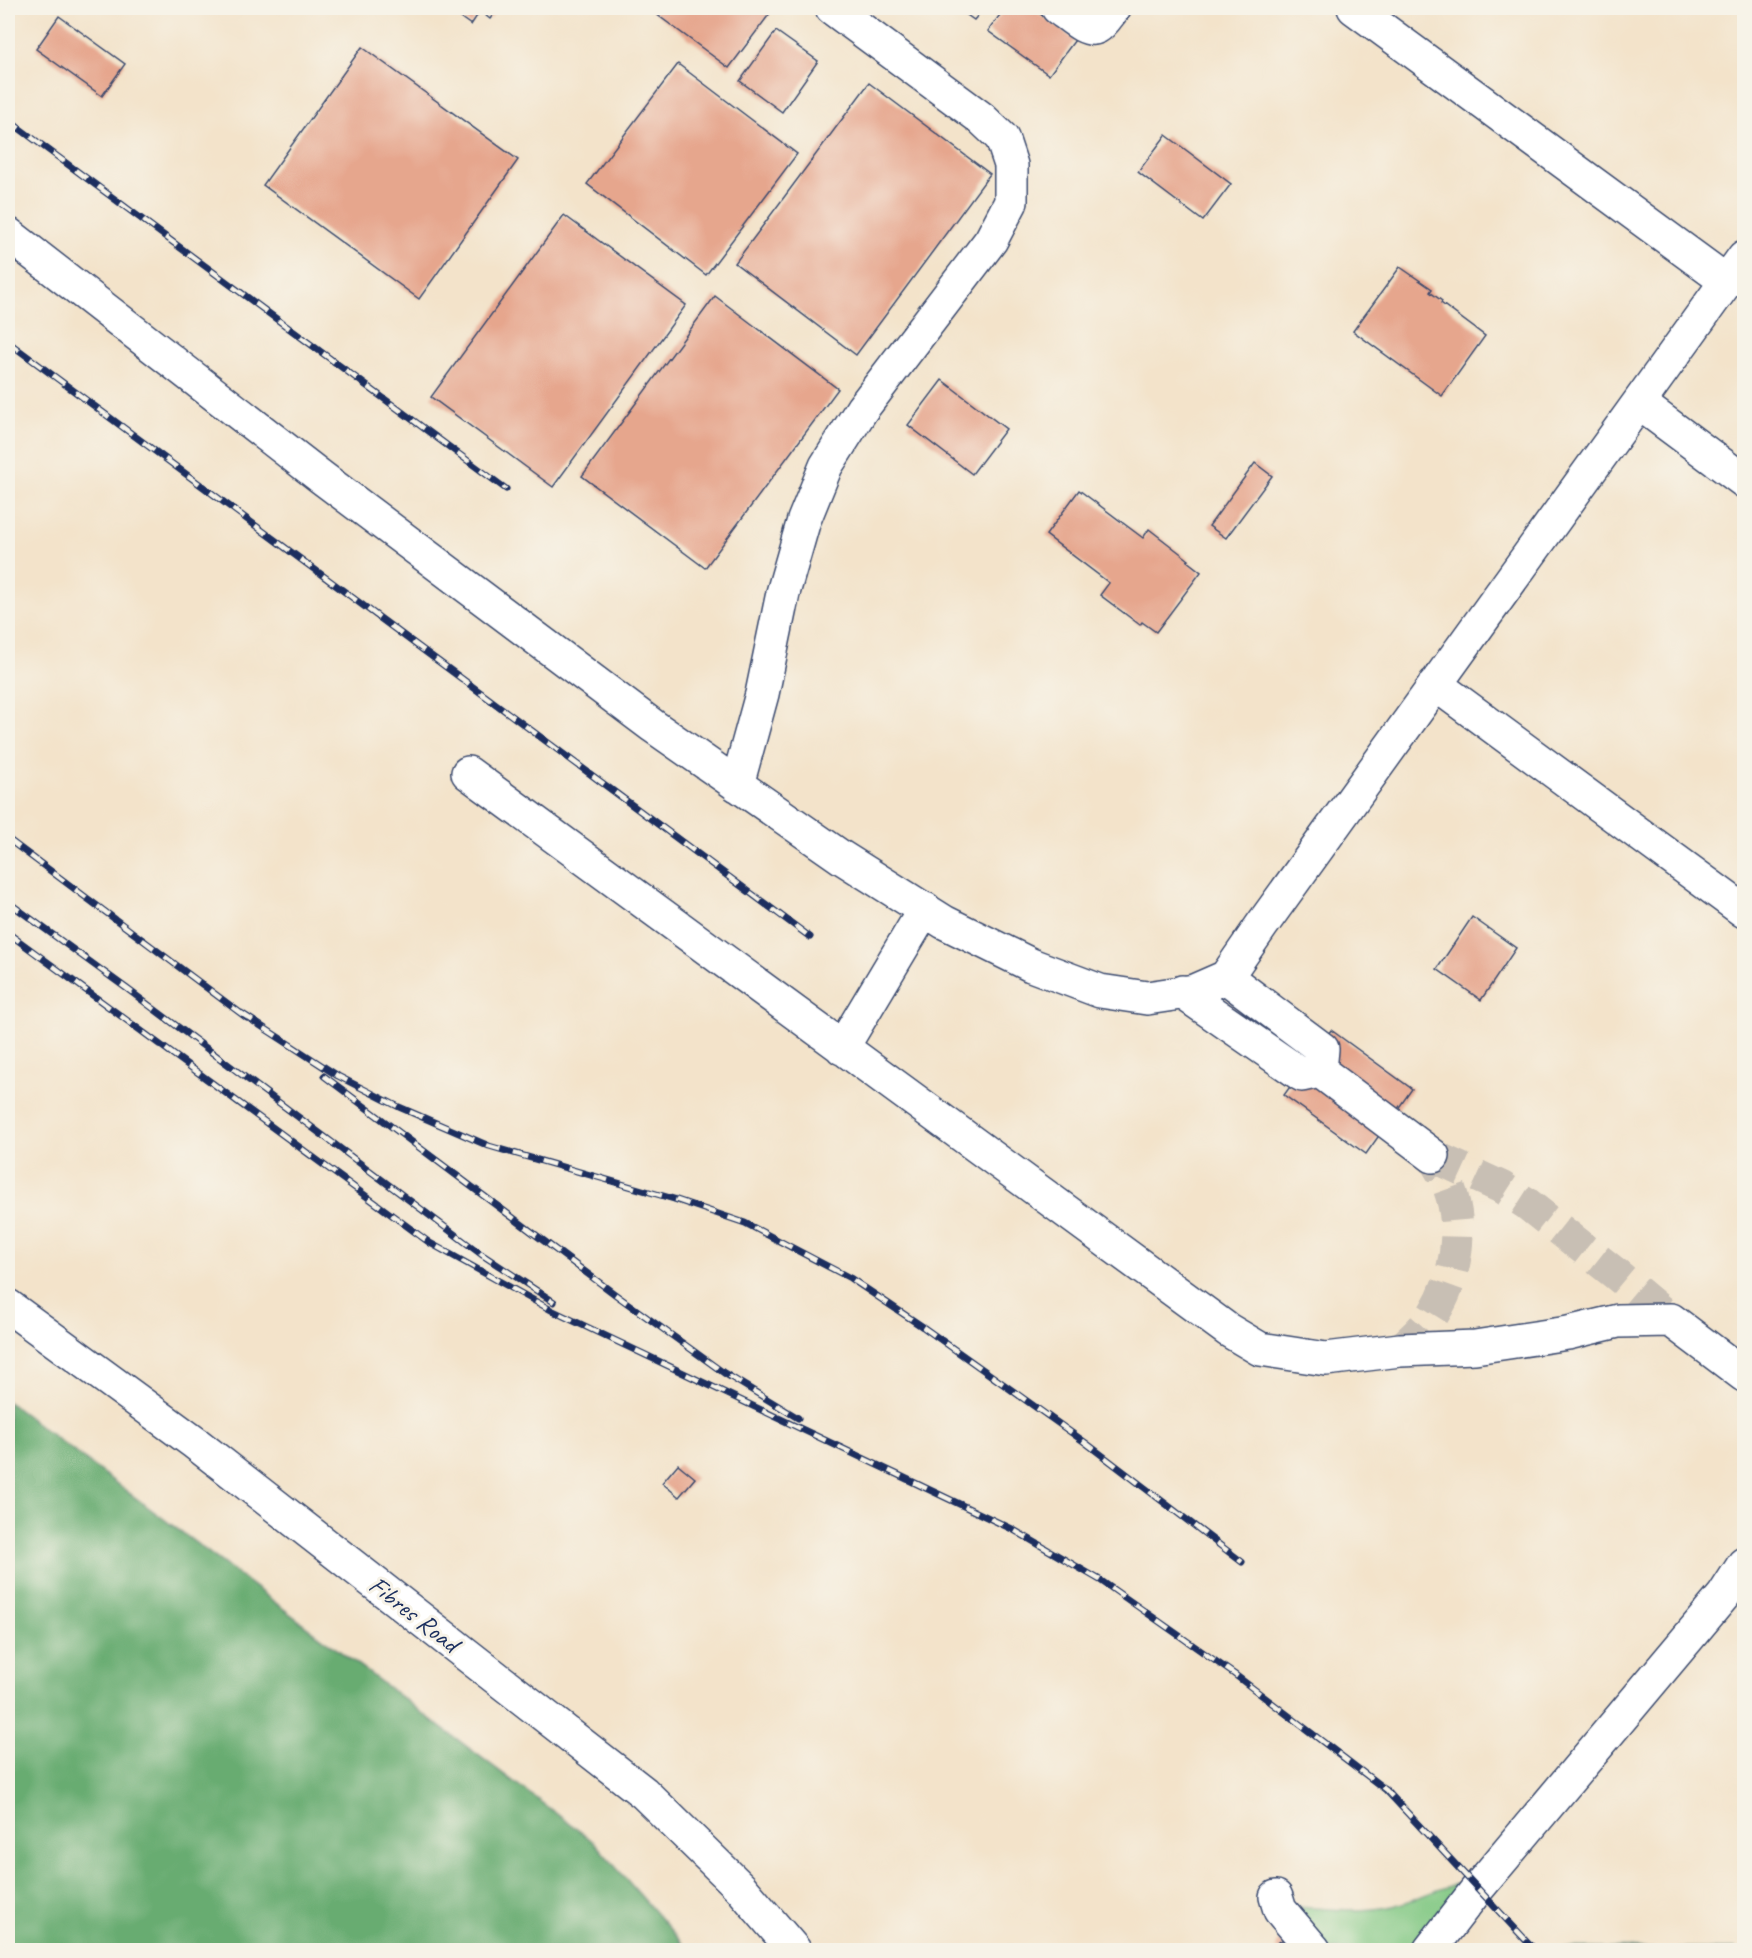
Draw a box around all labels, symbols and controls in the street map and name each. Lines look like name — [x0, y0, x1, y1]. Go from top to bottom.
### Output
street label: Fibres Road — [362, 1568, 469, 1662]

